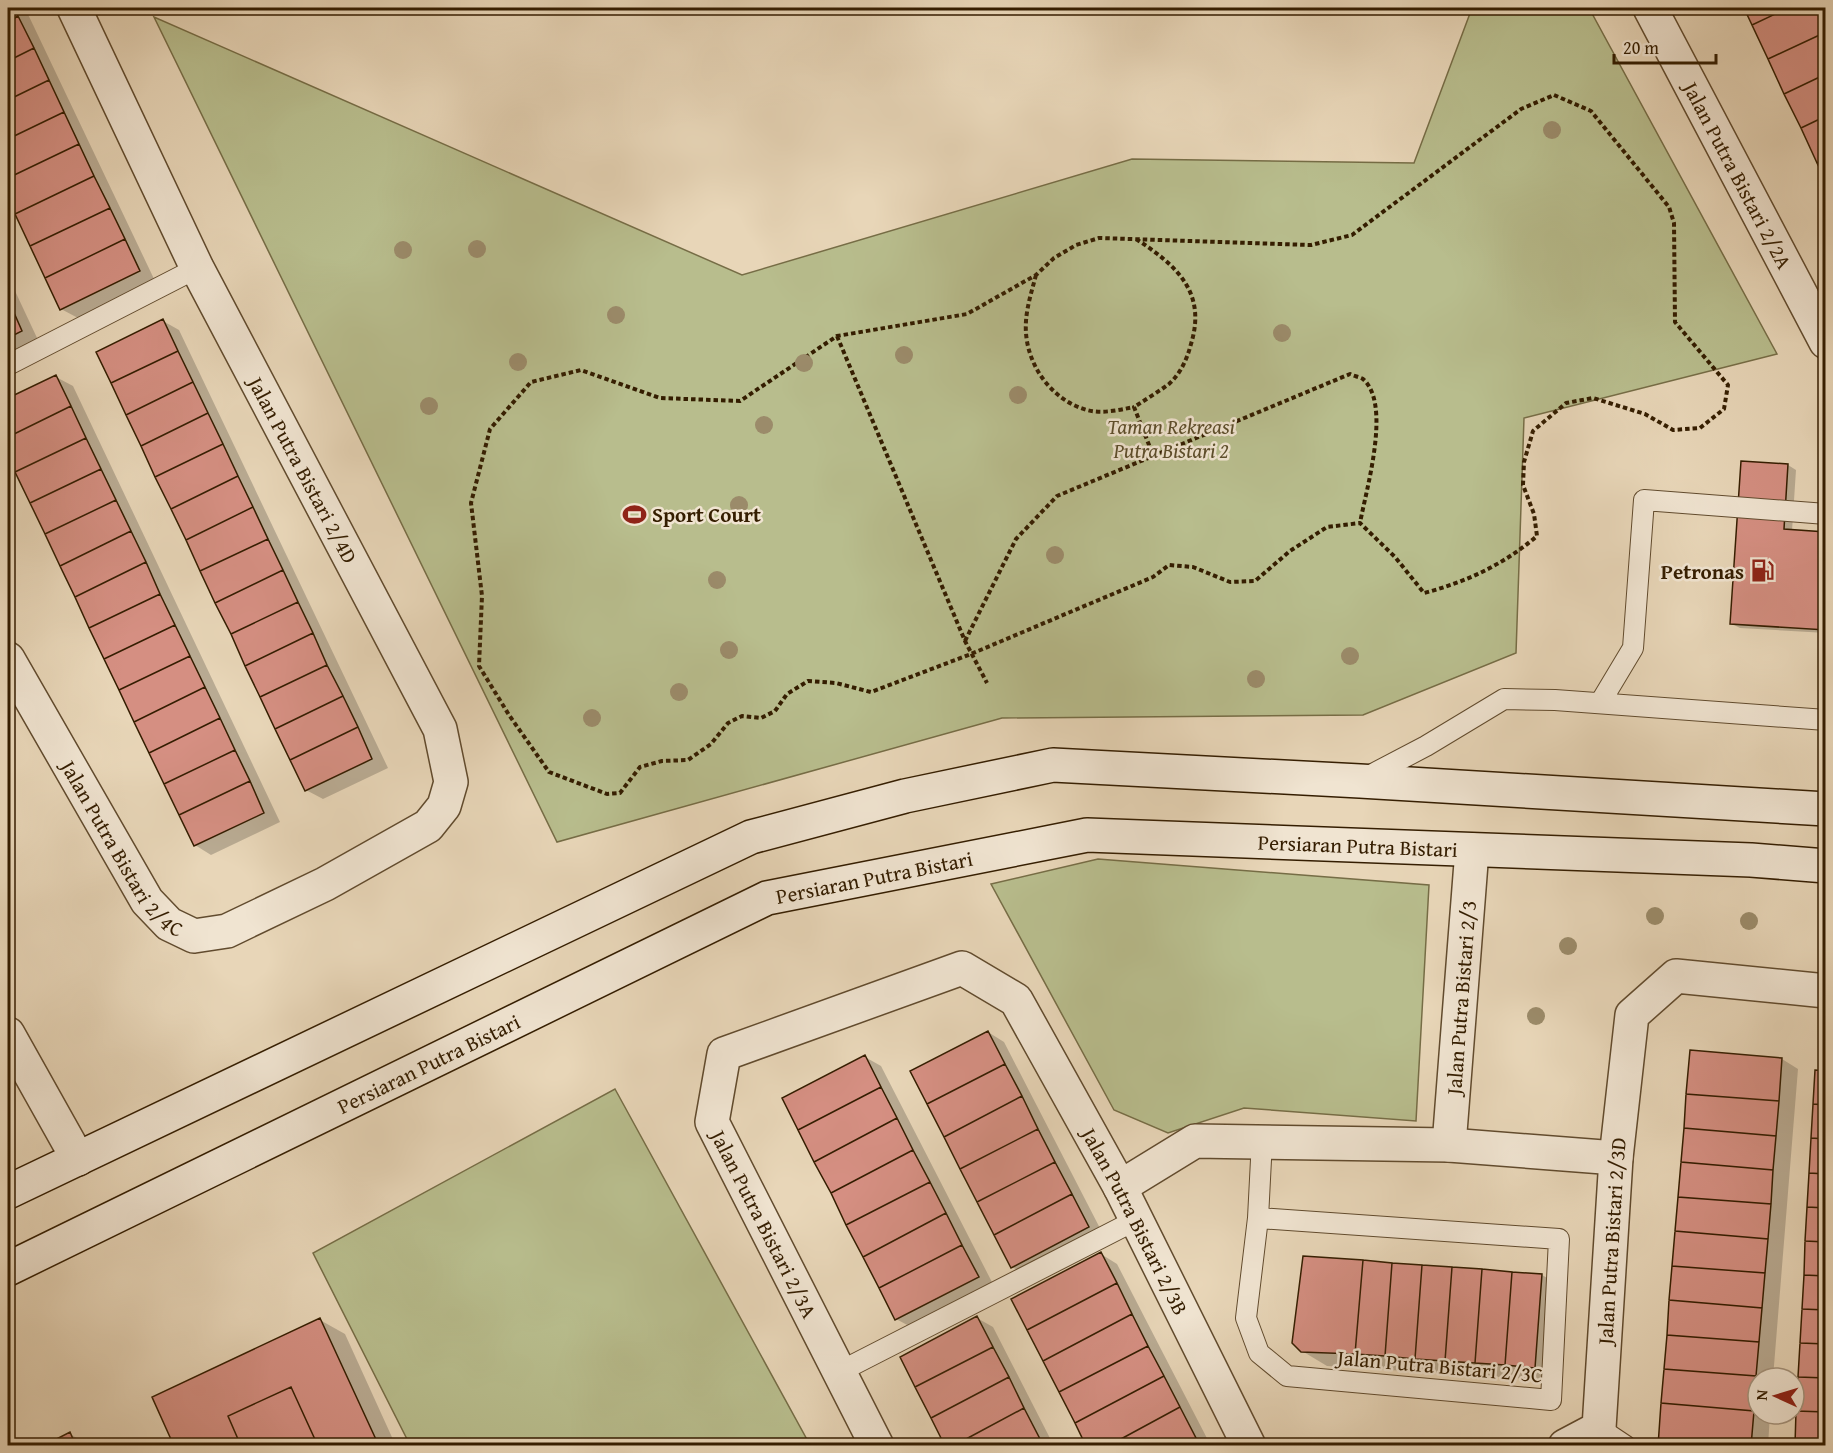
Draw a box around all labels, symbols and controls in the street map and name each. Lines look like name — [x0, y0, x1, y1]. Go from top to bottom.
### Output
scale bar — [1614, 27, 1716, 65]
text: 20 m — [1623, 34, 1659, 61]
street label: Jalan Putra Bistari 2/2A — [1675, 74, 1800, 274]
street label: Jalan Putra Bistari 2/4D — [239, 369, 365, 569]
park label: Taman Rekreasi Putra Bistari 2 — [1107, 411, 1235, 466]
place label: Sport Court — [652, 499, 761, 530]
sports icon: Sport Court — [621, 501, 647, 527]
place label: Petronas — [1661, 556, 1744, 587]
fuel station icon: Petronas — [1749, 558, 1775, 584]
street label: Jalan Putra Bistari 2/4C — [52, 752, 189, 944]
street label: Persiaran Putra Bistari — [1257, 826, 1458, 864]
street label: Persiaran Putra Bistari — [773, 842, 975, 911]
street label: Jalan Putra Bistari 2/3 — [1437, 899, 1484, 1099]
street label: Persiaran Putra Bistari — [332, 1006, 525, 1121]
street label: Jalan Putra Bistari 2/3B — [1073, 1119, 1197, 1320]
street label: Jalan Putra Bistari 2/3A — [702, 1122, 825, 1324]
street label: Jalan Putra Bistari 2/3D — [1589, 1136, 1634, 1348]
street label: Jalan Putra Bistari 2/3C — [1333, 1341, 1544, 1390]
north arrow — [1746, 1366, 1806, 1426]
text: N — [1749, 1388, 1773, 1401]

